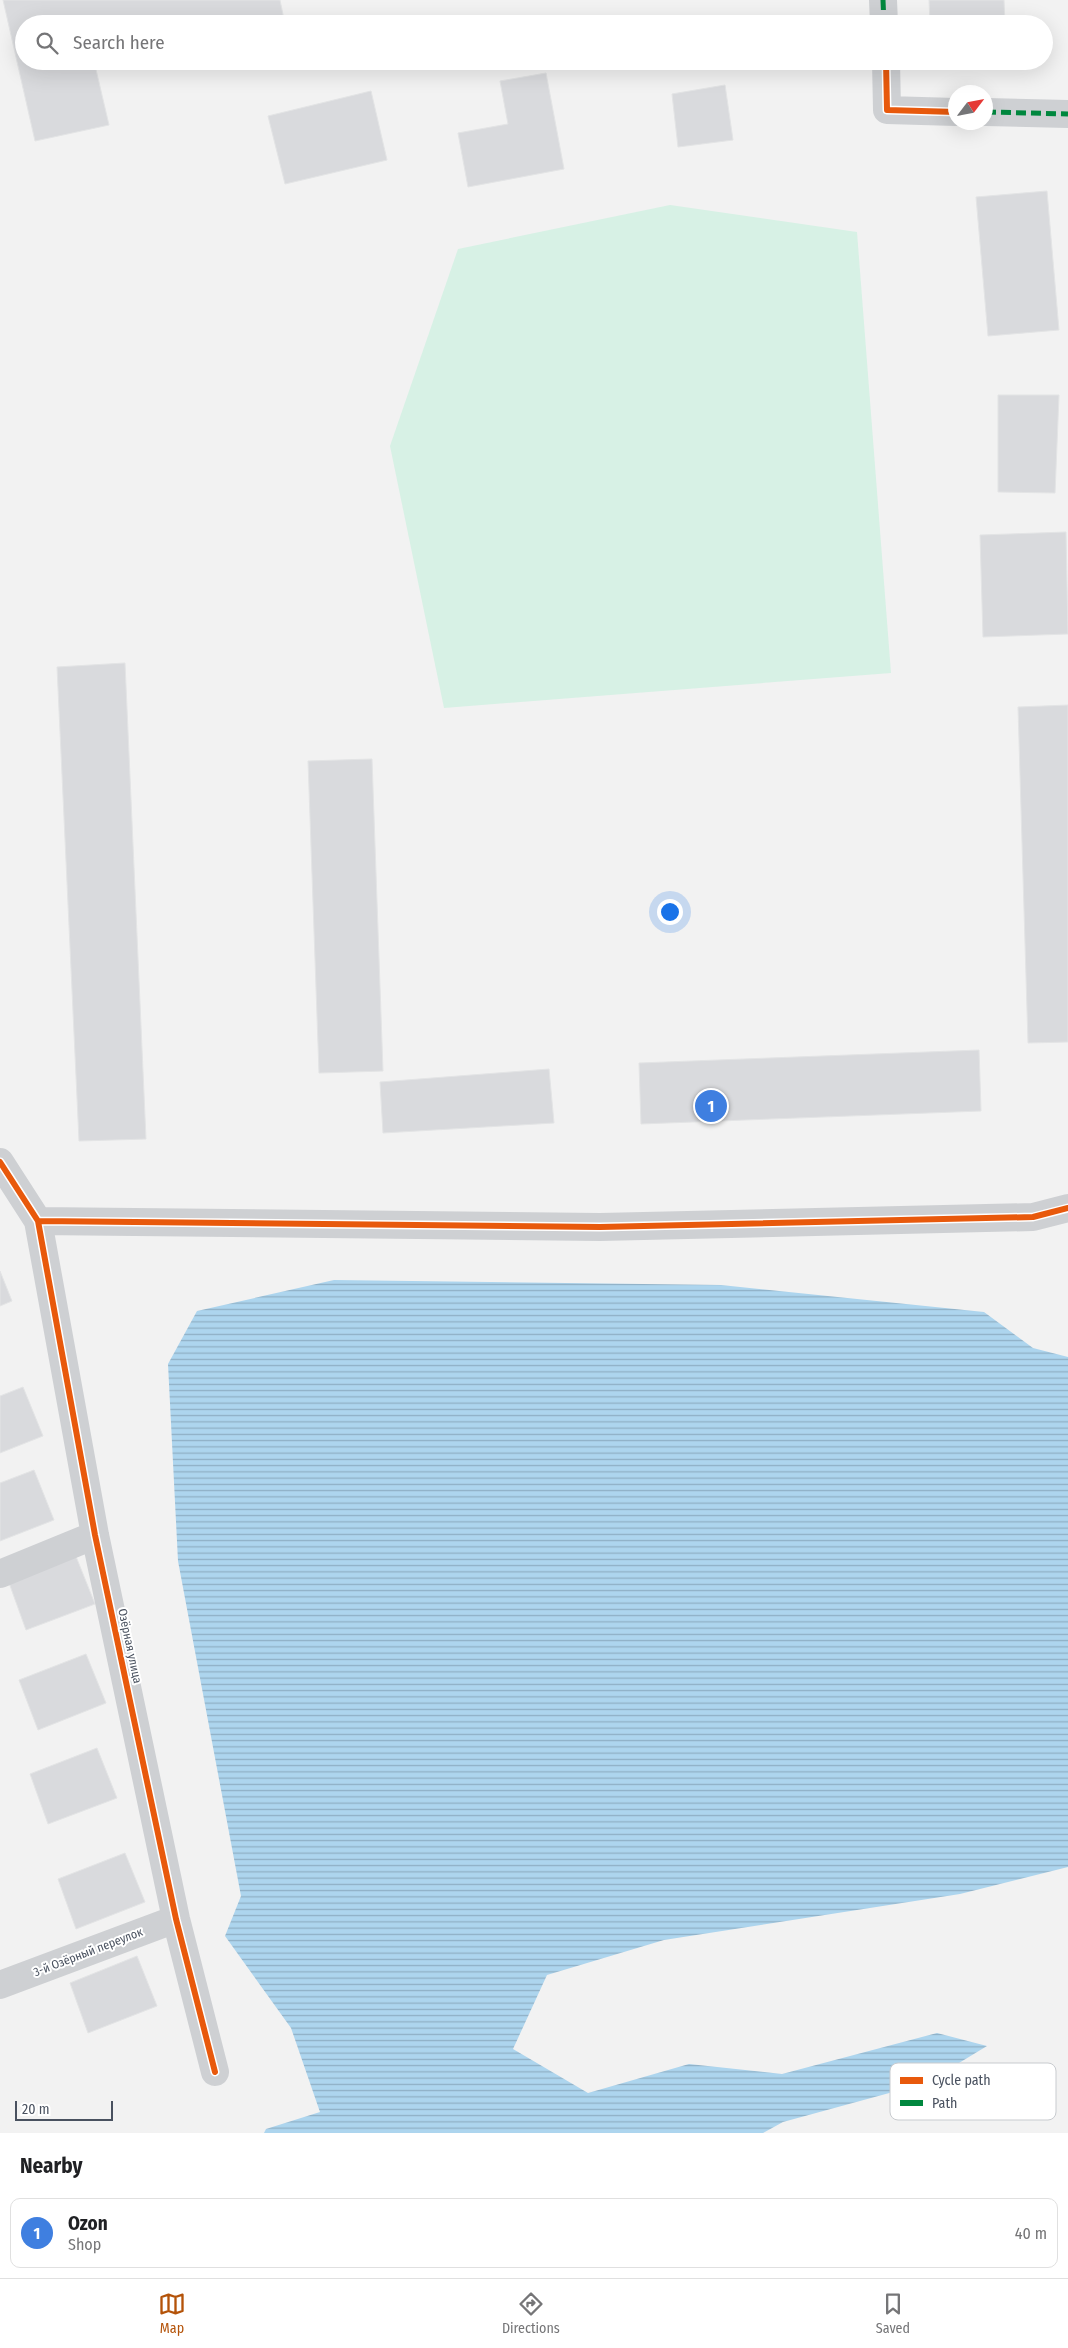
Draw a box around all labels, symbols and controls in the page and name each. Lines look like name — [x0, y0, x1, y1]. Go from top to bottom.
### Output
search box — [15, 15, 1053, 70]
icon: search — [33, 29, 61, 57]
text: Search here — [73, 31, 165, 54]
north arrow — [948, 85, 993, 130]
your location — [657, 899, 683, 925]
pin: 1 — [695, 1087, 727, 1125]
street label: Озёрная улица — [115, 1607, 145, 1685]
street label: 3-й Озёрный переулок — [32, 1925, 145, 1979]
legend — [890, 2063, 1056, 2120]
text: Cycle path — [932, 2072, 991, 2089]
text: Path — [932, 2095, 957, 2112]
scale bar — [15, 2098, 112, 2121]
text: 20 m — [22, 2101, 50, 2118]
text: Nearby — [20, 2153, 82, 2179]
text: Ozon — [68, 2212, 108, 2235]
text: 1 — [34, 2224, 40, 2243]
text: 40 m — [1015, 2224, 1047, 2243]
text: Shop — [68, 2235, 101, 2254]
tab: Map — [158, 2290, 186, 2337]
tab: Directions — [502, 2290, 560, 2337]
tab: Saved — [876, 2290, 910, 2337]

